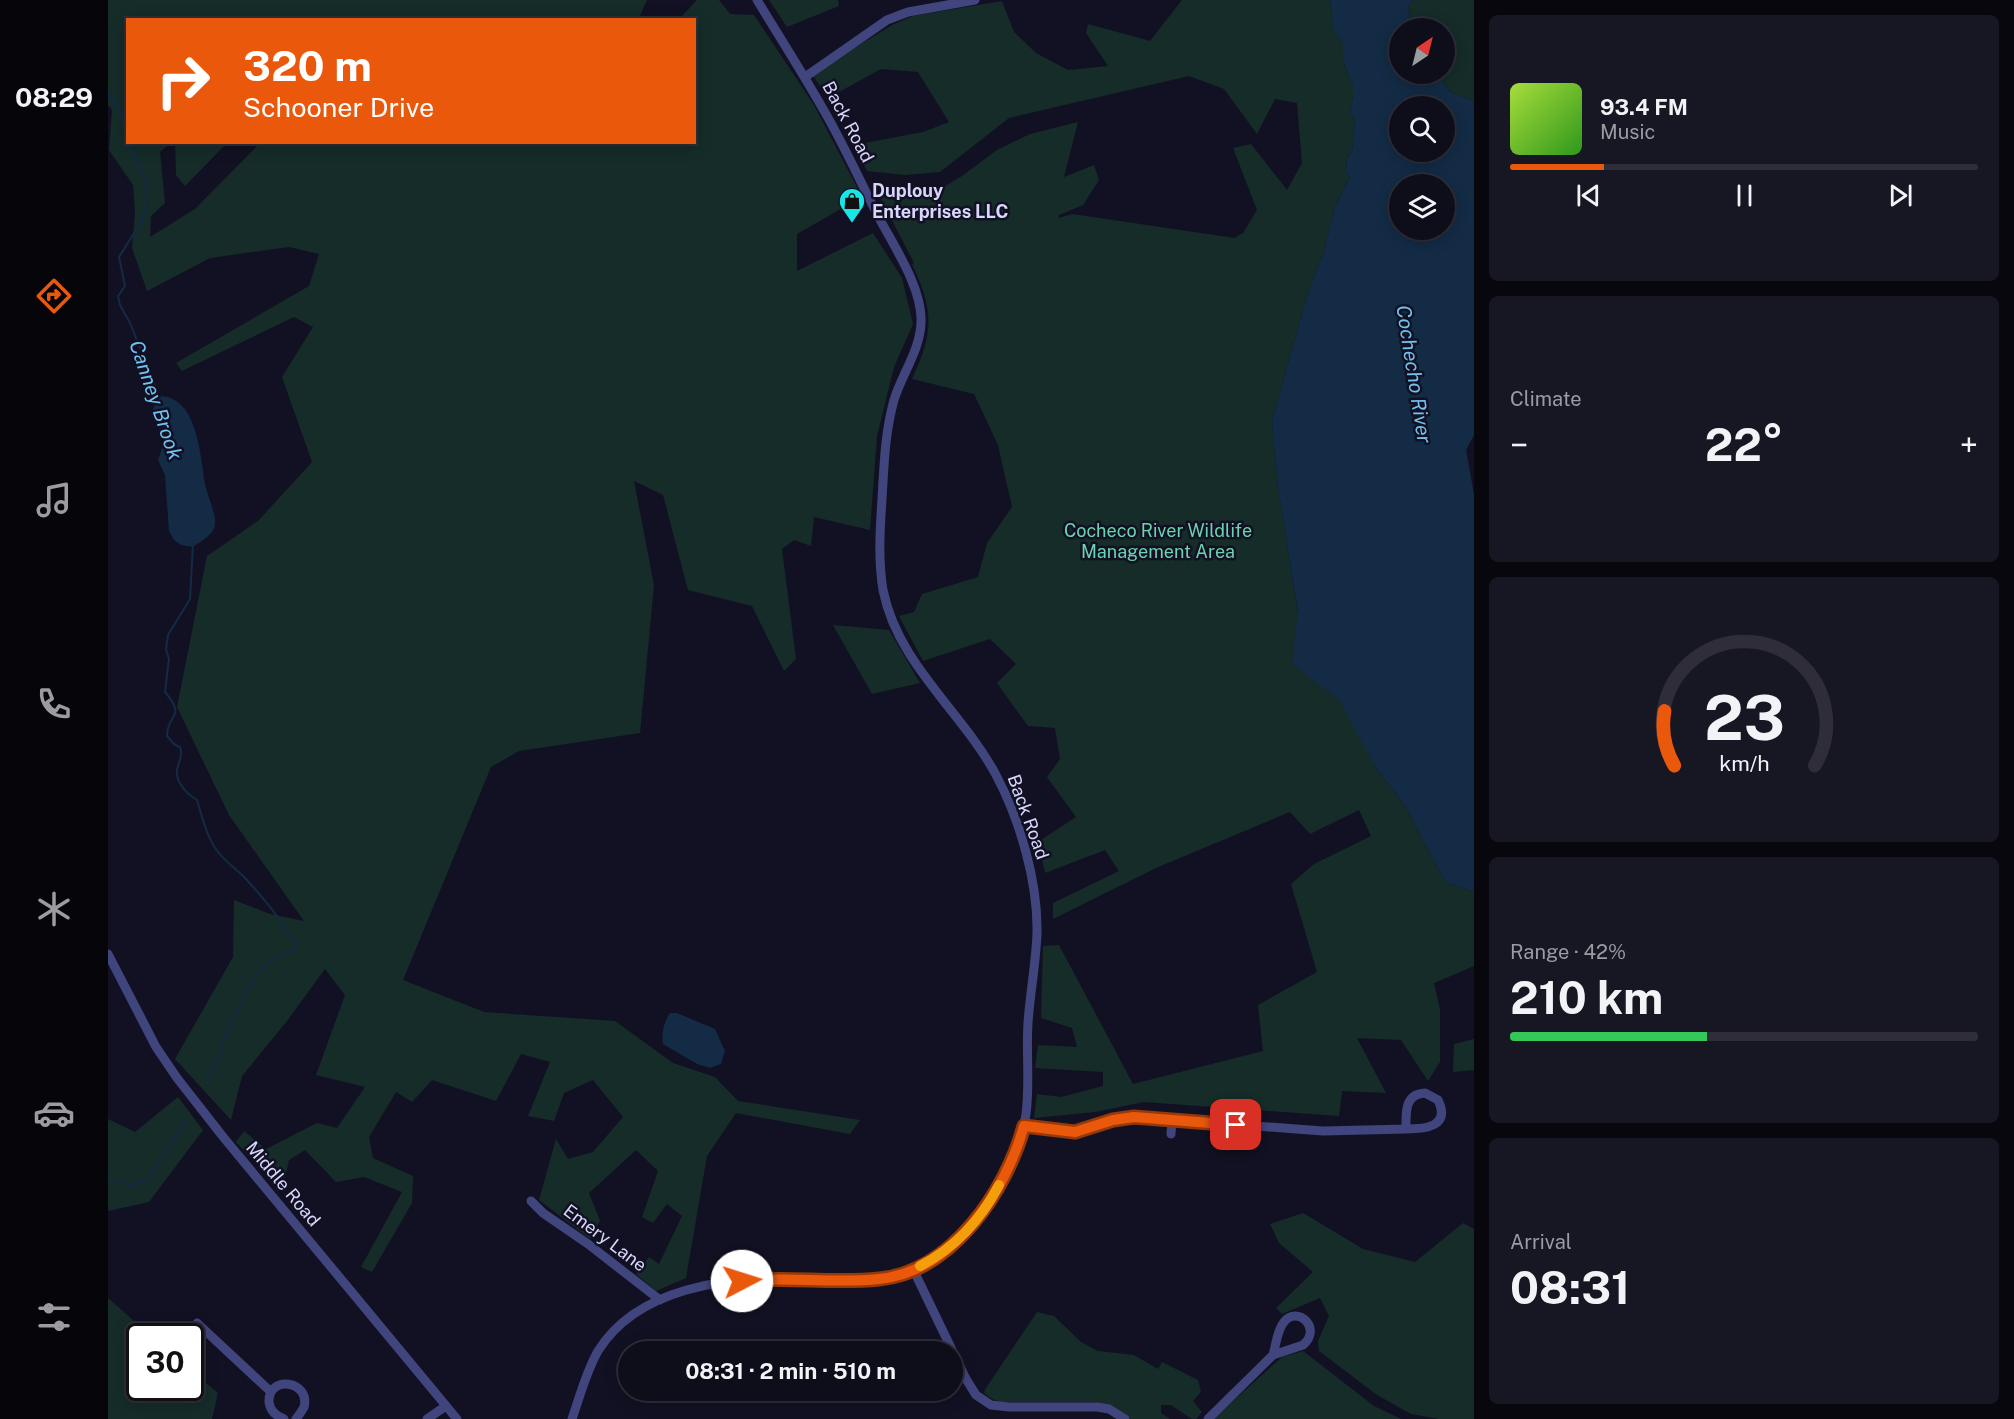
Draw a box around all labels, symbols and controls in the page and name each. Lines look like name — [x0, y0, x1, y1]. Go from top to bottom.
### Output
north arrow — [1389, 18, 1455, 84]
map controls — [1389, 18, 1455, 240]
text: 320 m — [243, 41, 372, 90]
icon: right — [144, 42, 222, 120]
street label: Back Road — [818, 78, 879, 166]
text: 08:29 — [15, 81, 93, 113]
text: Schooner Drive — [243, 91, 434, 123]
text: 93.4 FM — [1600, 94, 1688, 120]
button: search — [1389, 96, 1455, 162]
text: Music — [1600, 120, 1655, 144]
button: layers — [1389, 174, 1455, 240]
icon: previous — [1572, 179, 1605, 212]
icon: pause — [1728, 179, 1761, 212]
icon: next — [1884, 179, 1917, 212]
place label: Duplouy Enterprises LLC — [872, 180, 1008, 222]
shop icon: Duplouy Enterprises LLC — [837, 186, 867, 224]
icon: directions — [33, 275, 75, 317]
water label: Cochecho River — [1391, 303, 1437, 445]
water label: Canney Brook — [124, 337, 188, 463]
text: Climate — [1510, 387, 1582, 411]
text: 22° — [1705, 418, 1783, 471]
text: − — [1510, 426, 1528, 464]
text: + — [1960, 426, 1978, 464]
icon: music — [33, 479, 75, 521]
park label: Cocheco River Wildlife Management Area — [1064, 520, 1252, 562]
text: 23 — [1703, 682, 1785, 755]
icon: phone — [33, 683, 75, 725]
text: km/h — [1719, 752, 1769, 777]
street label: Back Road — [1003, 772, 1054, 862]
icon: climate — [33, 888, 75, 930]
text: Range · 42% — [1510, 940, 1626, 964]
text: 210 km — [1510, 971, 1663, 1024]
icon: car — [33, 1092, 75, 1134]
pin — [1210, 1099, 1261, 1150]
icon: arrive — [1219, 1108, 1252, 1141]
street label: Middle Road — [242, 1137, 325, 1230]
street label: Emery Lane — [560, 1200, 651, 1276]
text: Arrival — [1510, 1230, 1572, 1254]
position arrow — [710, 1249, 774, 1313]
text: 08:31 — [1510, 1261, 1630, 1314]
icon: filters — [33, 1296, 75, 1338]
speed limit sign: 30 — [126, 1323, 204, 1401]
text: 08:31 · 2 min · 510 m — [685, 1358, 896, 1384]

